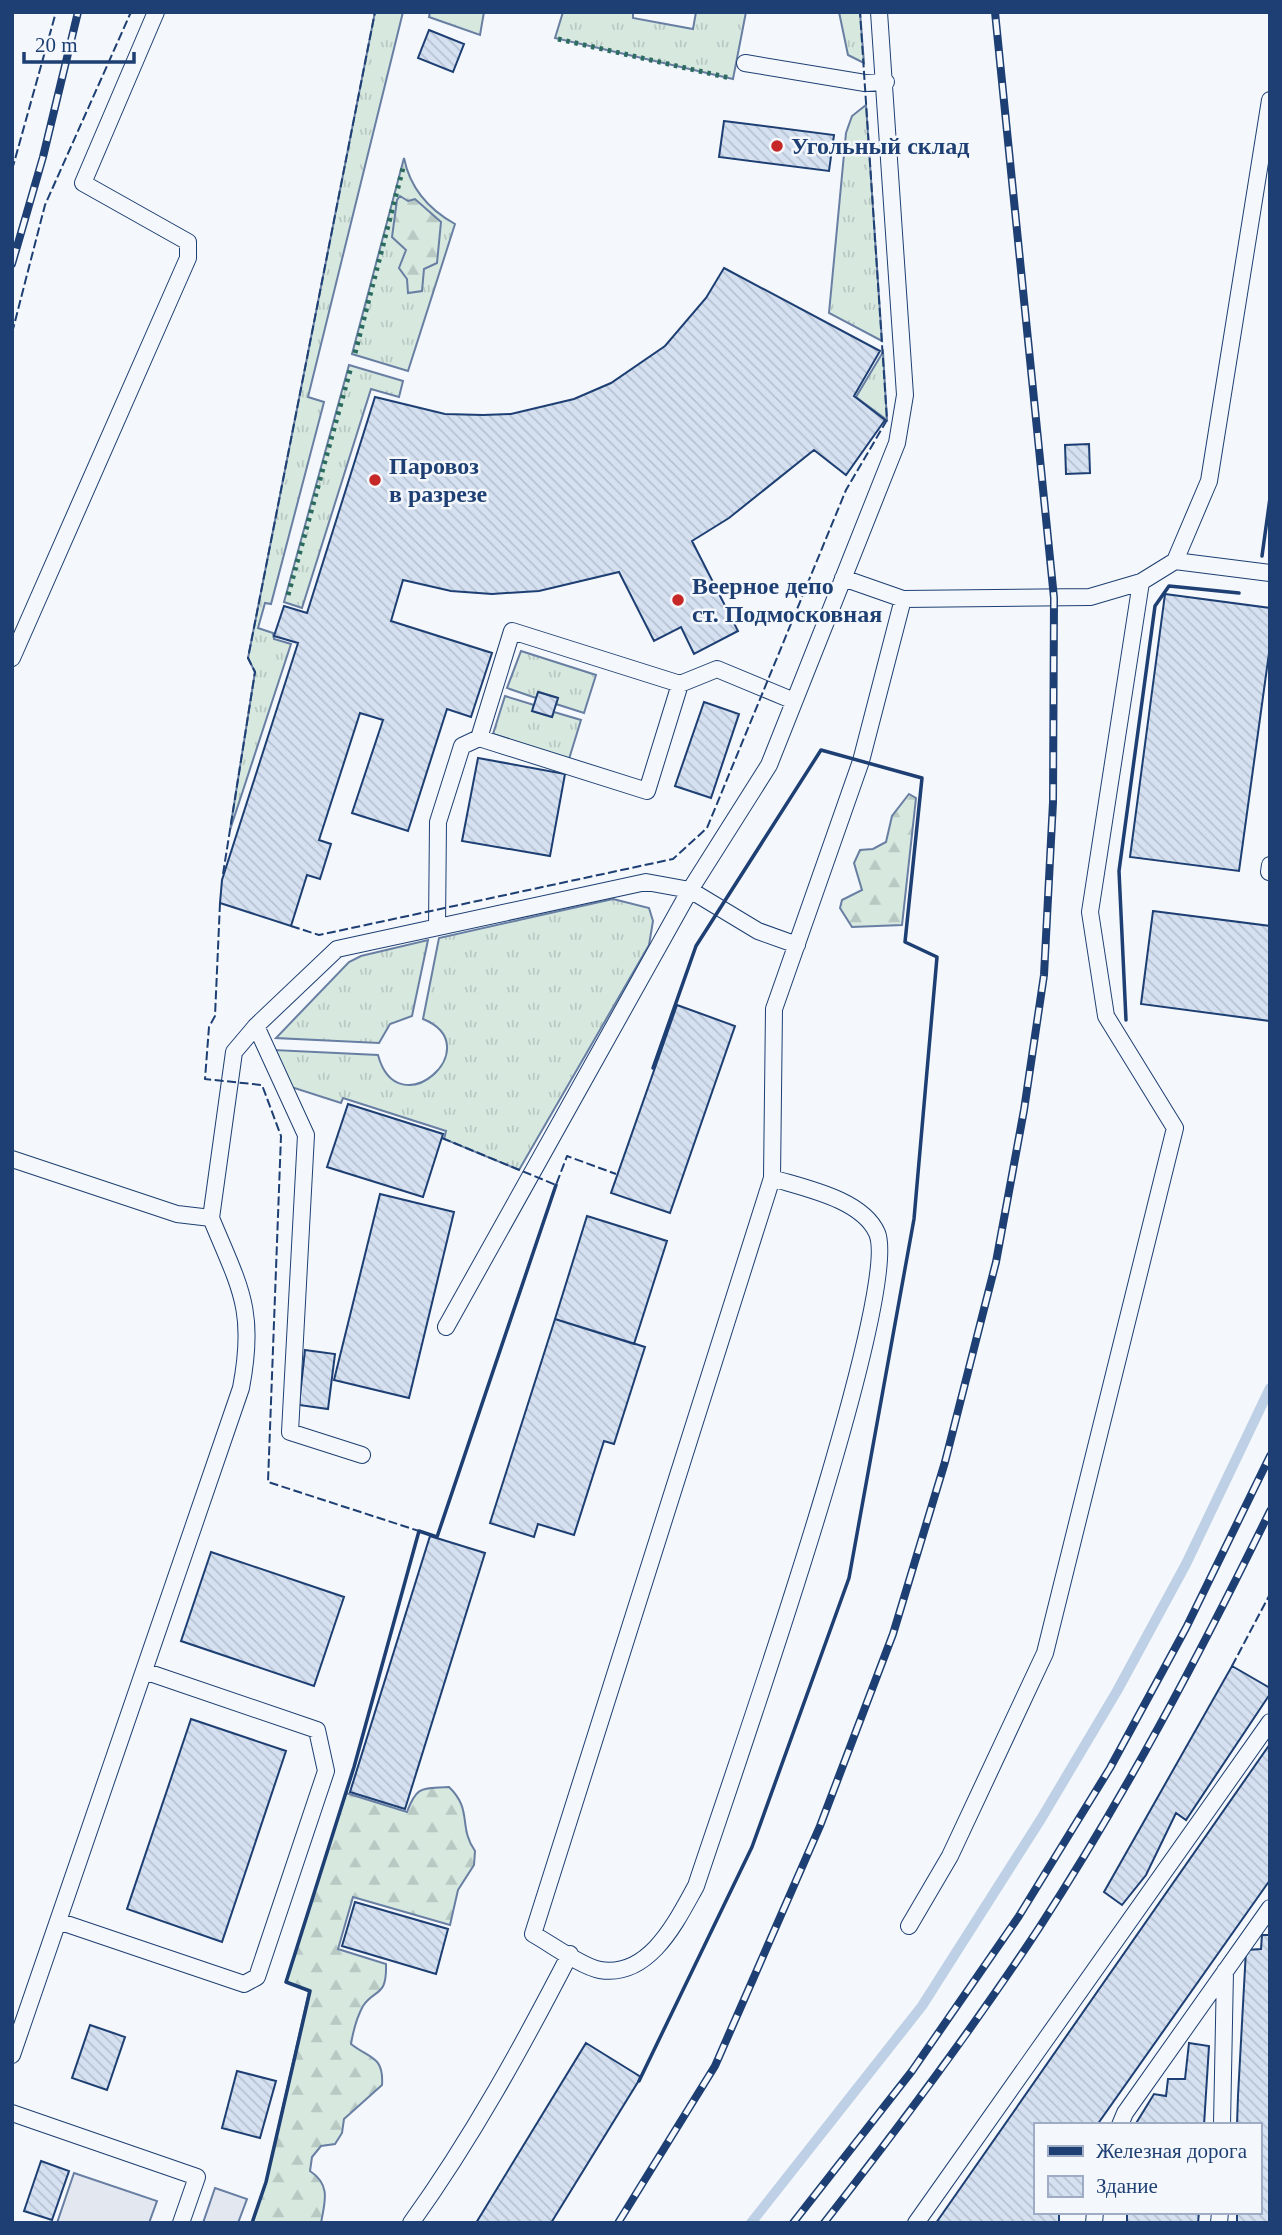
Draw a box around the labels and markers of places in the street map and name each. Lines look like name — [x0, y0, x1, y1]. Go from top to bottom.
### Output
place label: Угольный склад — [791, 133, 969, 159]
marker: Угольный склад — [769, 138, 785, 154]
place label: Паровоз в разрезе — [389, 453, 488, 507]
marker: Паровоз в разрезе — [367, 472, 383, 488]
place label: Веерное депо ст. Подмосковная — [692, 573, 882, 627]
marker: Веерное депо ст. Подмосковная — [670, 592, 686, 608]

